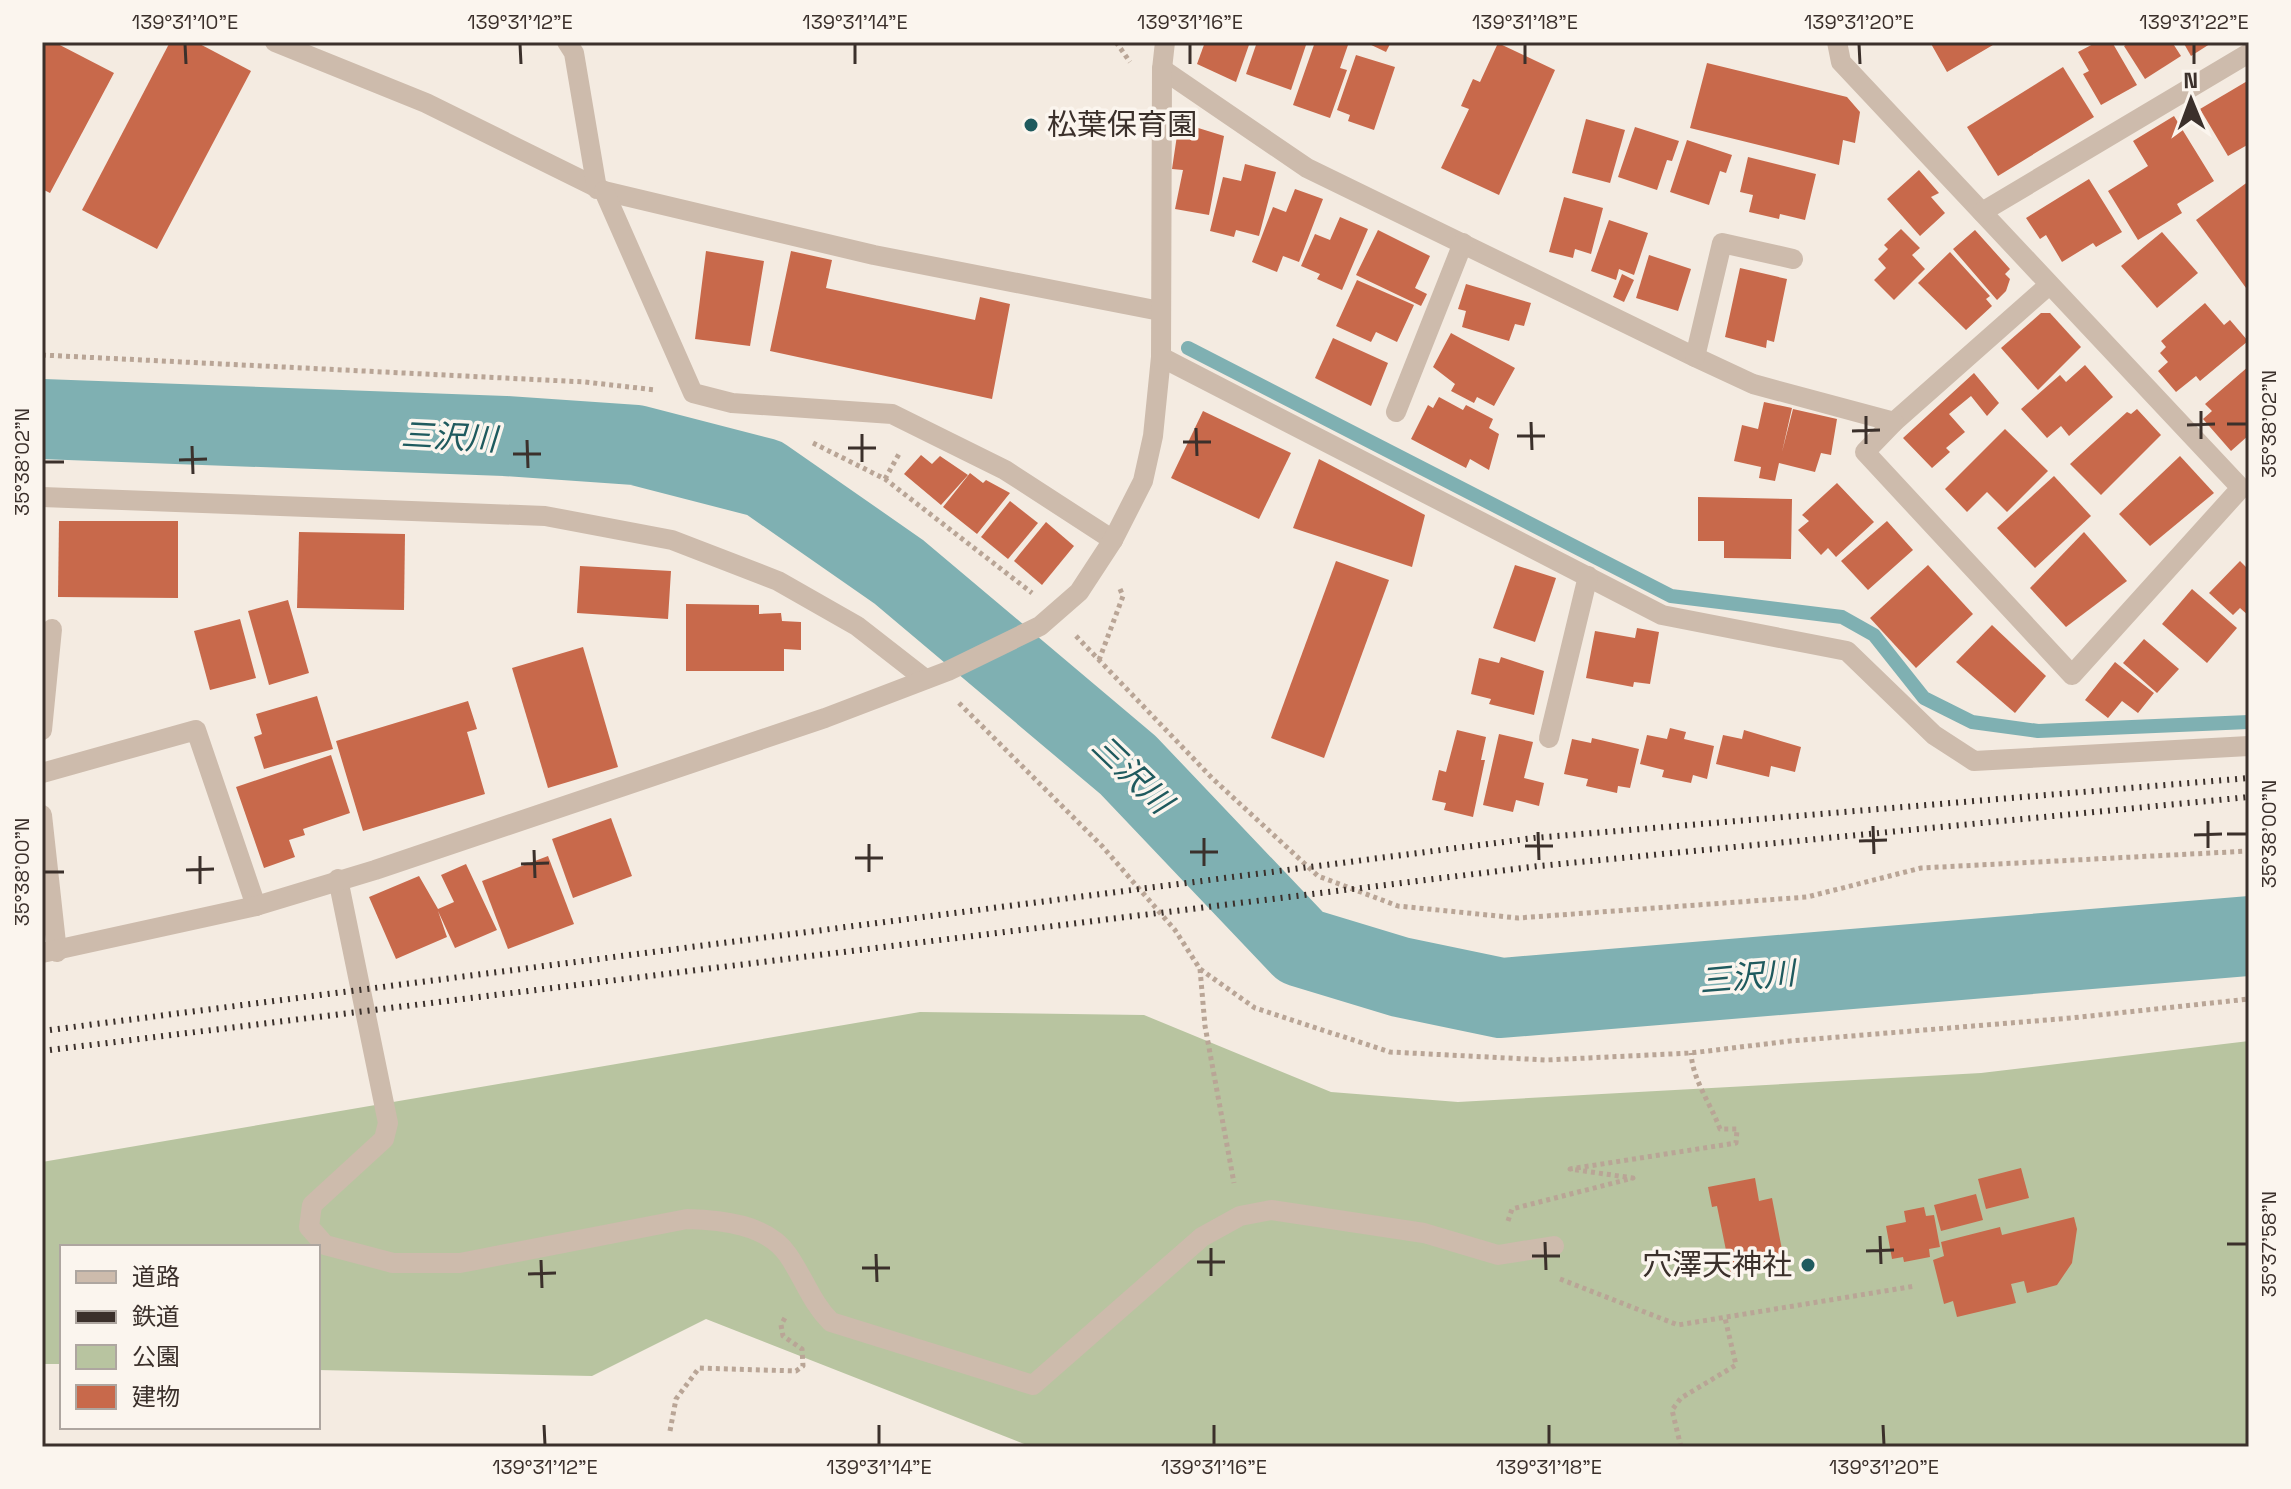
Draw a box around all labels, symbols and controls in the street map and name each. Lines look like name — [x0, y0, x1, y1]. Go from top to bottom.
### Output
text: 139°31'10"E — [132, 9, 238, 35]
text: 139°31'12"E — [467, 9, 573, 35]
text: 139°31'14"E — [802, 9, 908, 35]
text: 139°31'16"E — [1137, 9, 1243, 35]
text: 139°31'18"E — [1472, 9, 1578, 35]
text: 139°31'20"E — [1804, 9, 1914, 35]
text: 139°31'22"E — [2139, 9, 2249, 35]
north arrow — [2151, 60, 2231, 140]
text: N — [2183, 66, 2198, 94]
place label: 松葉保育園 — [1047, 105, 1197, 144]
marker: 松葉保育園 — [1022, 116, 1040, 134]
text: 35°38'02"N — [2256, 370, 2282, 478]
text: 35°38'02"N — [9, 408, 35, 516]
water label: 三沢川 — [400, 415, 501, 460]
water label: 三沢川 — [1084, 726, 1183, 824]
text: 35°38'00"N — [2256, 780, 2282, 888]
text: 35°38'00"N — [9, 818, 35, 926]
water label: 三沢川 — [1697, 953, 1800, 1001]
text: 35°37'58"N — [2256, 1191, 2282, 1297]
legend — [60, 1245, 320, 1429]
place label: 穴澤天神社 — [1642, 1245, 1792, 1284]
marker: 穴澤天神社 — [1799, 1256, 1817, 1274]
text: 道路 — [132, 1261, 180, 1292]
text: 鉄道 — [132, 1301, 180, 1332]
text: 公園 — [132, 1341, 180, 1372]
text: 建物 — [132, 1381, 180, 1412]
text: 139°31'12"E — [492, 1454, 598, 1480]
text: 139°31'14"E — [826, 1454, 932, 1480]
text: 139°31'16"E — [1161, 1454, 1267, 1480]
text: 139°31'18"E — [1496, 1454, 1602, 1480]
text: 139°31'20"E — [1829, 1454, 1939, 1480]

